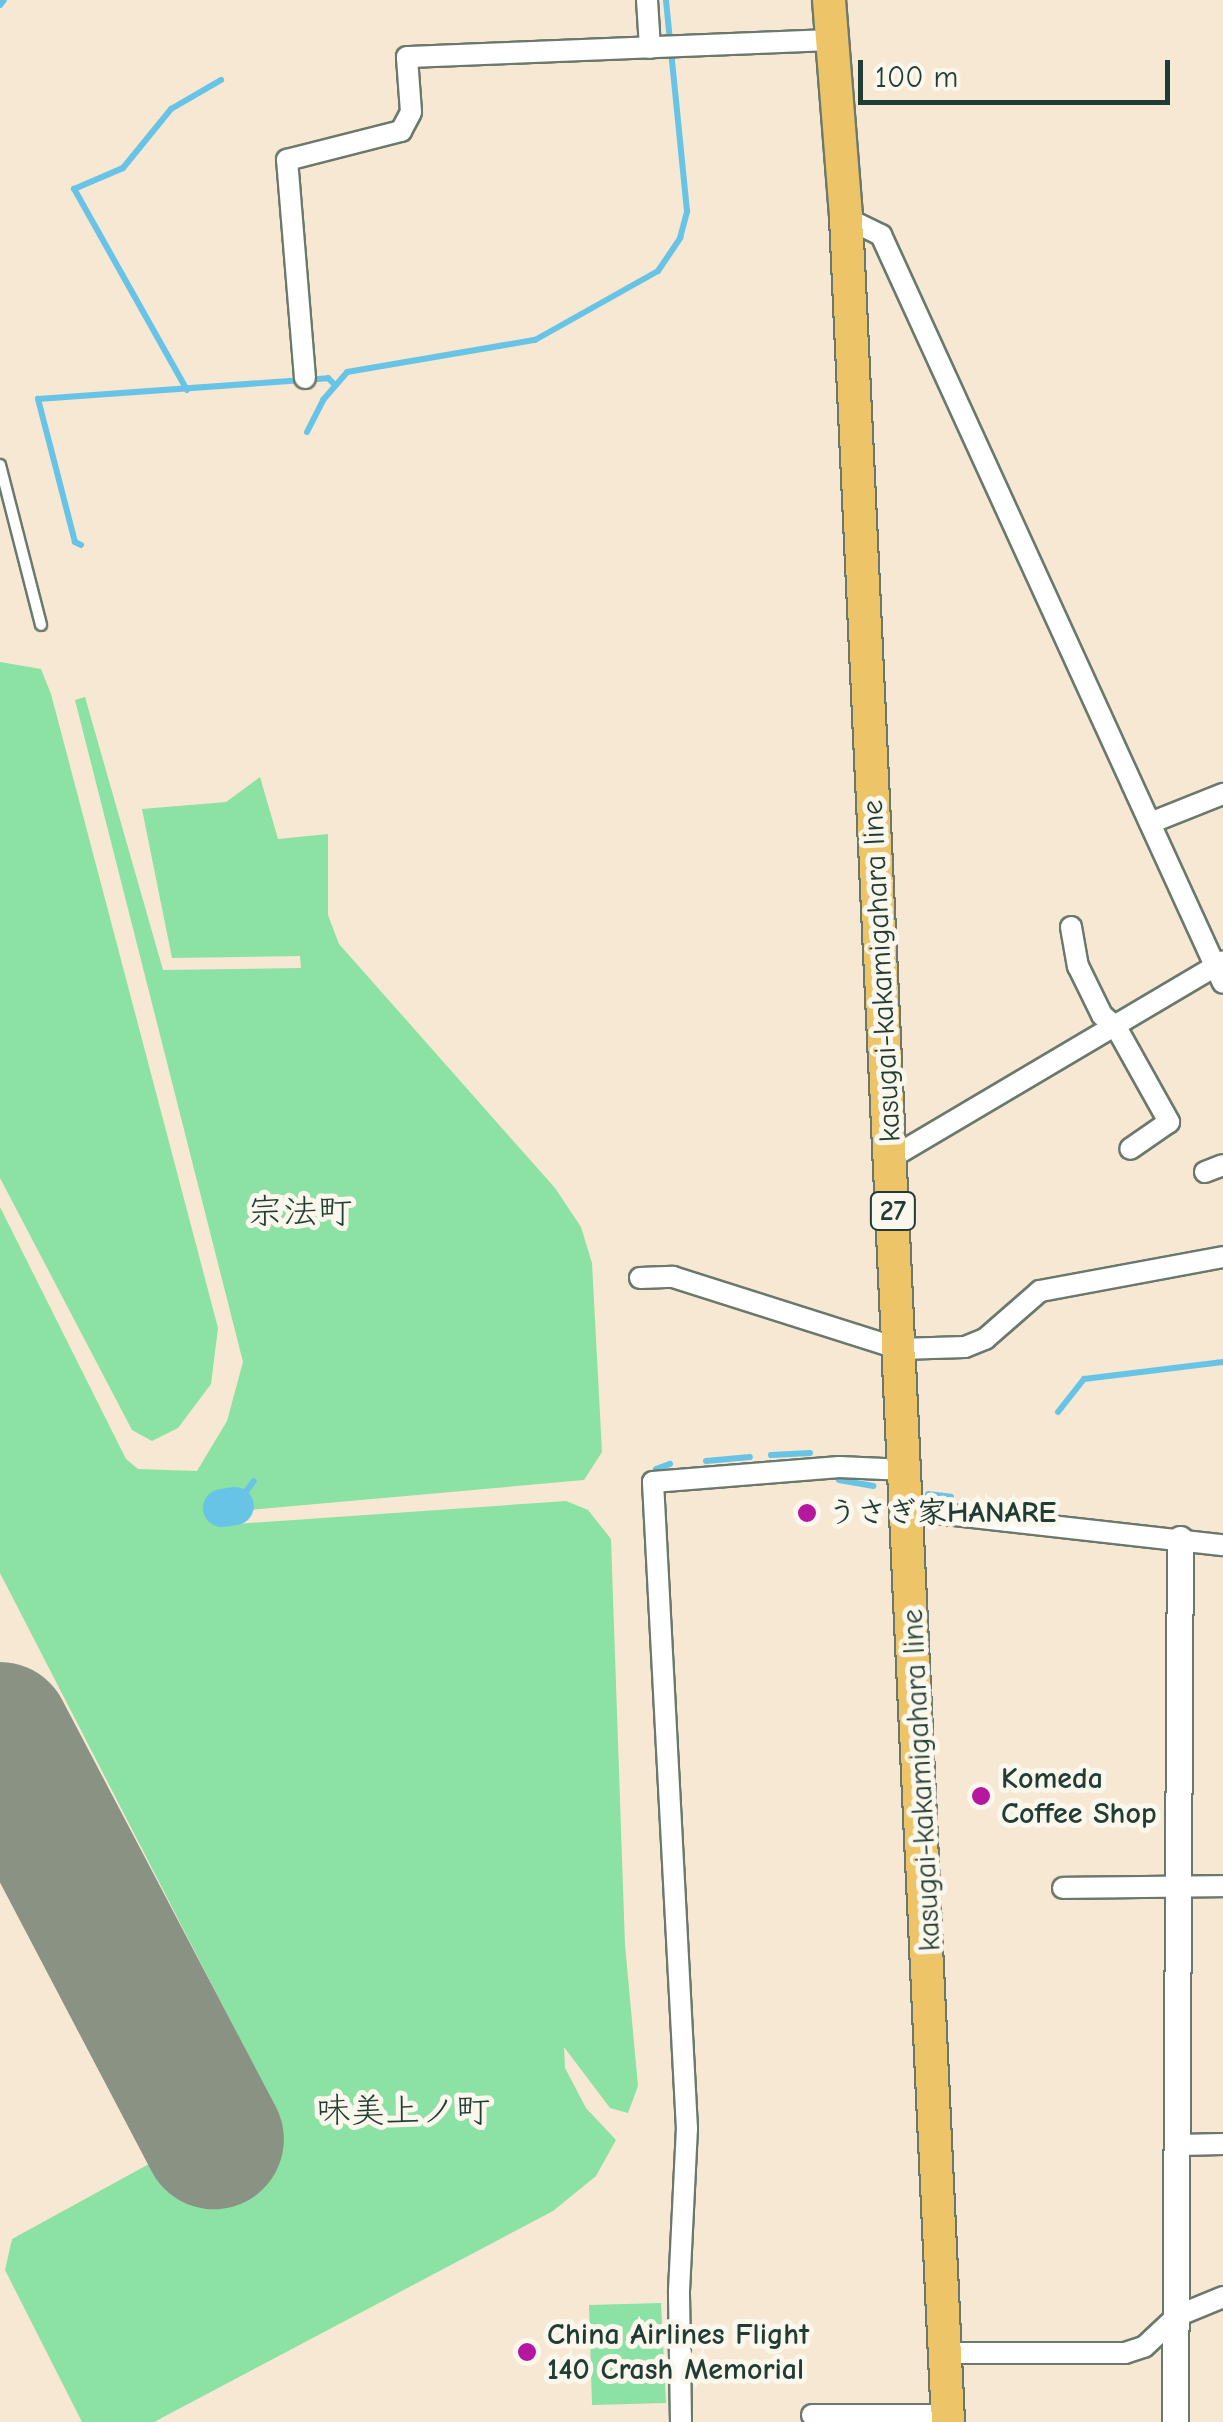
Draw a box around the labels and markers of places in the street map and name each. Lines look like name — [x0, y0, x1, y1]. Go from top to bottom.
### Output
place label: うさぎ家HANARE — [827, 1495, 1056, 1531]
marker: うさぎ家HANARE — [796, 1502, 818, 1524]
place label: Komeda Coffee Shop — [1001, 1761, 1157, 1832]
marker: Komeda Coffee Shop — [970, 1785, 992, 1807]
place label: China Airlines Flight 140 Crash Memorial — [547, 2317, 809, 2388]
marker: China Airlines Flight 140 Crash Memorial — [516, 2341, 538, 2363]

